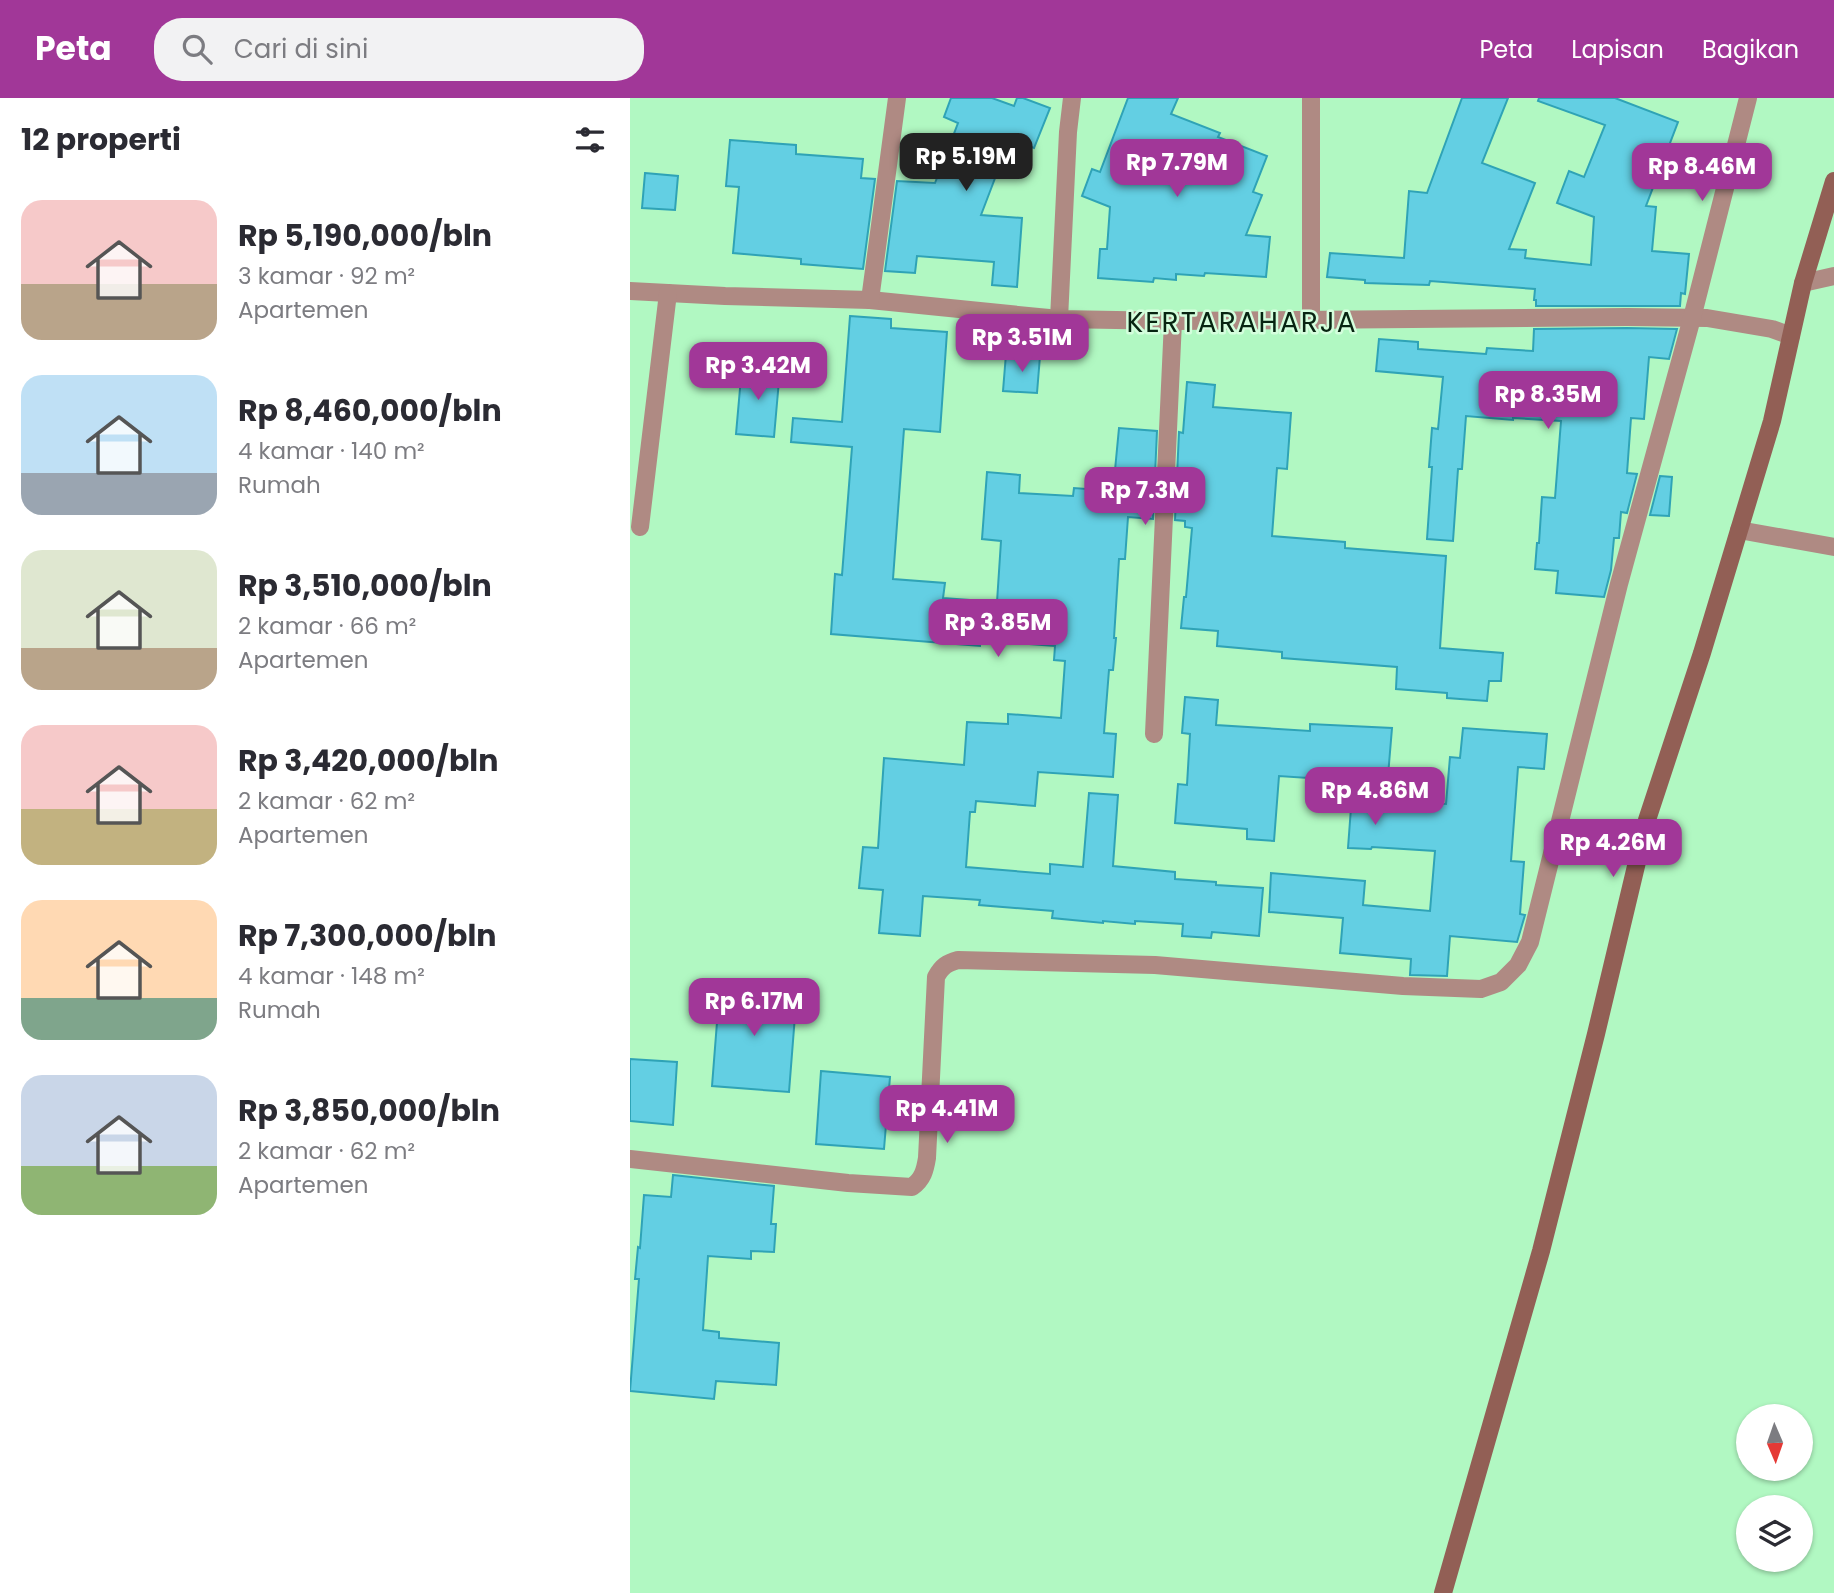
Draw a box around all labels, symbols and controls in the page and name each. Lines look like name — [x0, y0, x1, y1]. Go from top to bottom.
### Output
search box — [154, 18, 644, 81]
text: Peta — [35, 25, 112, 72]
icon: search — [178, 30, 216, 68]
text: Cari di sini — [234, 31, 368, 67]
text: Peta — [1479, 33, 1533, 66]
text: Lapisan — [1571, 33, 1664, 66]
text: Bagikan — [1702, 33, 1799, 66]
text: 12 properti — [21, 118, 181, 161]
icon: filters — [571, 121, 609, 159]
pin: Rp 5.19M — [894, 134, 1038, 193]
text: Rp 5.19M — [916, 140, 1016, 172]
pin: Rp 7.79M — [1105, 140, 1249, 199]
pin: Rp 8.46M — [1630, 144, 1774, 203]
text: Rp 7.79M — [1126, 146, 1228, 178]
text: Rp 8.46M — [1648, 150, 1756, 182]
text: Rp 5,190,000/bln — [238, 214, 492, 257]
icon: home — [77, 228, 161, 312]
text: 3 kamar · 92 m² — [238, 260, 415, 292]
text: Apartemen — [238, 294, 368, 326]
district label: KERTARAHARJA — [1126, 303, 1358, 342]
pin: Rp 3.51M — [950, 314, 1094, 374]
text: Rp 3.51M — [972, 321, 1072, 353]
pin: Rp 3.42M — [686, 342, 830, 402]
text: Rp 3.42M — [705, 349, 811, 381]
pin: Rp 8.35M — [1476, 372, 1620, 431]
text: Rp 8.35M — [1495, 378, 1601, 410]
text: Rp 8,460,000/bln — [238, 389, 502, 432]
icon: home — [77, 403, 161, 487]
text: 4 kamar · 140 m² — [238, 435, 425, 467]
pin: Rp 7.3M — [1080, 468, 1210, 527]
text: Rumah — [238, 469, 321, 501]
text: Rp 7.3M — [1100, 474, 1190, 506]
text: Rp 3,510,000/bln — [238, 564, 492, 607]
icon: home — [77, 578, 161, 662]
pin: Rp 3.85M — [926, 600, 1070, 659]
text: Rp 3.85M — [945, 606, 1051, 638]
text: 2 kamar · 66 m² — [238, 610, 416, 642]
text: Apartemen — [238, 644, 368, 676]
text: Rp 3,420,000/bln — [238, 739, 498, 782]
icon: home — [77, 753, 161, 837]
pin: Rp 4.86M — [1303, 768, 1447, 827]
text: Rp 4.86M — [1321, 774, 1429, 806]
text: 2 kamar · 62 m² — [238, 785, 415, 817]
text: Apartemen — [238, 819, 368, 851]
pin: Rp 4.26M — [1541, 820, 1685, 879]
text: Rp 4.26M — [1560, 826, 1666, 858]
text: Rp 7,300,000/bln — [238, 914, 497, 957]
icon: home — [77, 928, 161, 1012]
text: 4 kamar · 148 m² — [238, 960, 425, 992]
pin: Rp 6.17M — [682, 978, 826, 1038]
text: Rp 6.17M — [705, 985, 803, 1017]
text: Rumah — [238, 994, 321, 1026]
pin: Rp 4.41M — [875, 1086, 1019, 1145]
text: Rp 3,850,000/bln — [238, 1089, 500, 1132]
text: Rp 4.41M — [896, 1092, 998, 1124]
icon: home — [77, 1103, 161, 1187]
text: 2 kamar · 62 m² — [238, 1135, 415, 1167]
text: Apartemen — [238, 1169, 368, 1201]
north arrow — [1736, 1404, 1813, 1480]
map controls — [1736, 1404, 1813, 1572]
button: layers — [1736, 1495, 1813, 1572]

